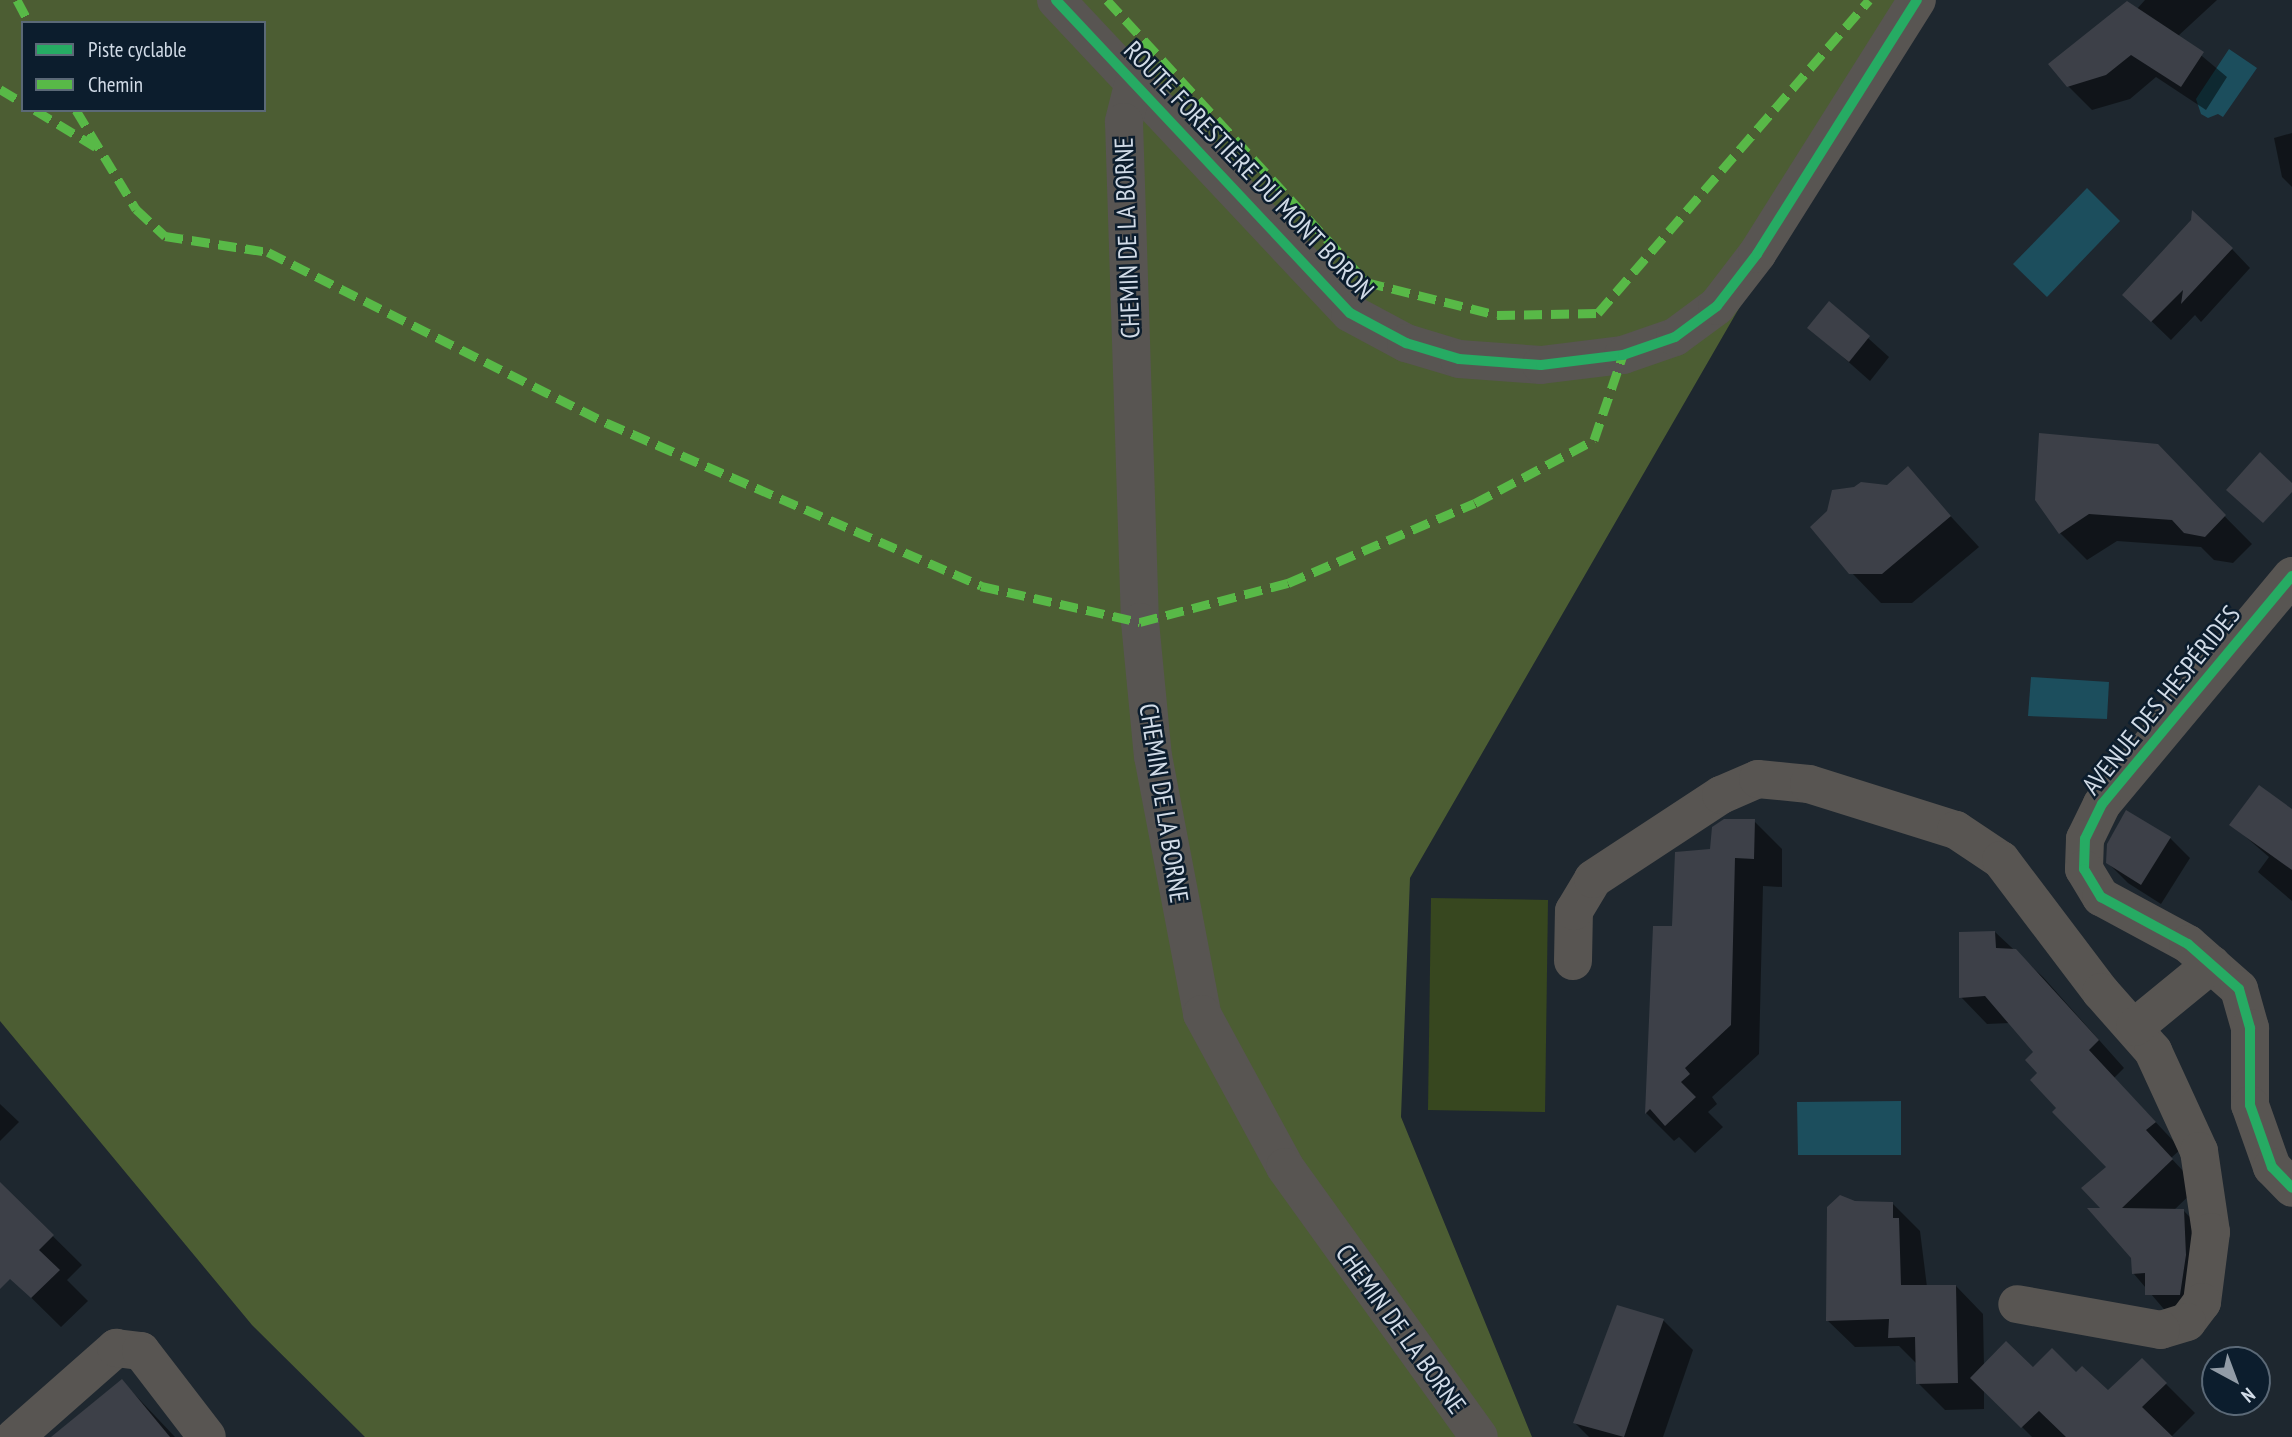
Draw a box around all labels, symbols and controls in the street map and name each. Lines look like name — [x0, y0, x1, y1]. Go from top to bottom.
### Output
legend — [21, 21, 266, 112]
street label: ROUTE FORESTIÈRE DU MONT BORON — [1117, 34, 1381, 306]
text: Piste cyclable — [88, 36, 186, 63]
text: Chemin — [88, 71, 143, 98]
street label: CHEMIN DE LA BORNE — [1108, 136, 1146, 340]
street label: AVENUE DES HESPÉRIDES — [2075, 599, 2247, 801]
street label: CHEMIN DE LA BORNE — [1133, 701, 1195, 905]
street label: CHEMIN DE LA BORNE — [1329, 1238, 1473, 1420]
north arrow — [2201, 1346, 2271, 1416]
text: N — [2237, 1383, 2260, 1408]

